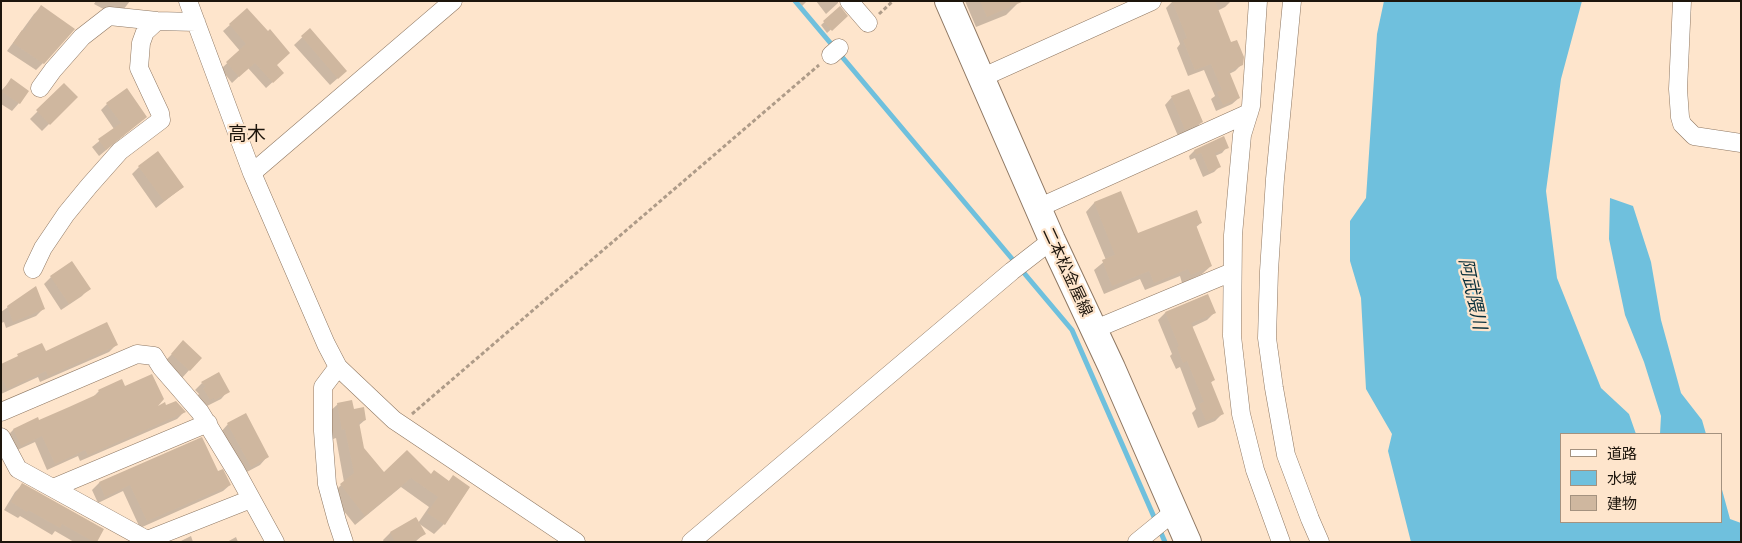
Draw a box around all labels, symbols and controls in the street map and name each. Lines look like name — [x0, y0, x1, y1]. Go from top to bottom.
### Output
district label: 高木 — [228, 124, 266, 146]
street label: 二本松金屋線 — [1038, 224, 1096, 320]
water label: 阿武隈川 — [1454, 257, 1490, 331]
legend — [1560, 433, 1722, 523]
text: 道路 — [1607, 445, 1637, 463]
text: 水域 — [1607, 470, 1637, 488]
text: 建物 — [1607, 495, 1637, 513]

